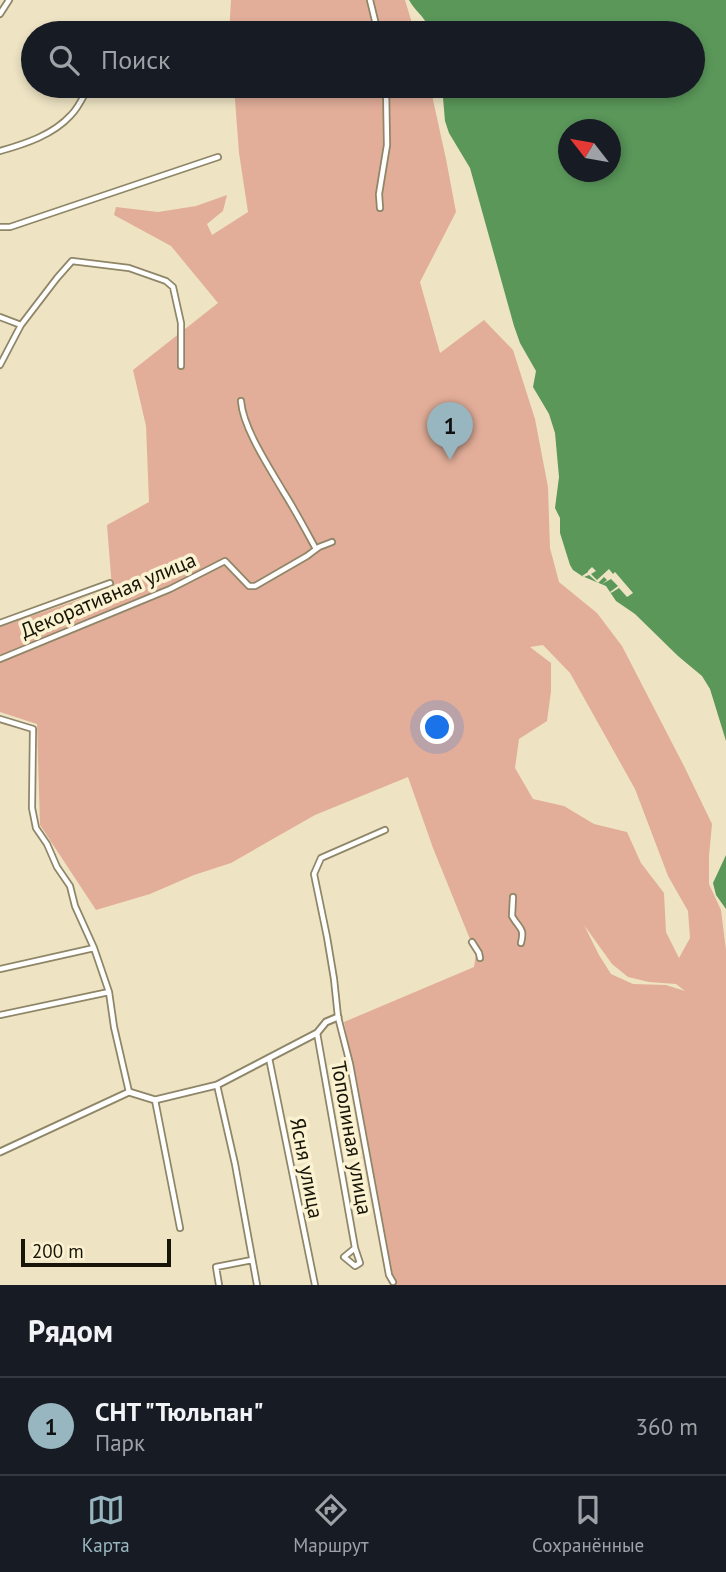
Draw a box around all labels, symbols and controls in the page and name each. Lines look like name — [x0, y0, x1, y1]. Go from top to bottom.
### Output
search box — [21, 21, 705, 98]
icon: search — [45, 41, 83, 79]
text: Поиск — [101, 43, 170, 76]
north arrow — [558, 119, 621, 182]
pin: 1 — [427, 402, 473, 460]
street label: Декоративная улица — [16, 546, 200, 644]
your location — [420, 710, 454, 744]
street label: Тополиная улица — [325, 1059, 379, 1217]
street label: Ясня улица — [284, 1115, 330, 1221]
scale bar — [21, 1236, 172, 1268]
text: 200 m — [32, 1239, 84, 1263]
text: Рядом — [28, 1311, 113, 1350]
text: СНТ "Тюльпан" — [95, 1395, 264, 1428]
text: 1 — [44, 1412, 58, 1441]
text: 360 m — [636, 1412, 698, 1441]
text: Парк — [95, 1428, 145, 1457]
tab: Карта — [82, 1491, 130, 1557]
tab: Маршрут — [293, 1491, 369, 1557]
tab: Сохранённые — [532, 1491, 644, 1557]

